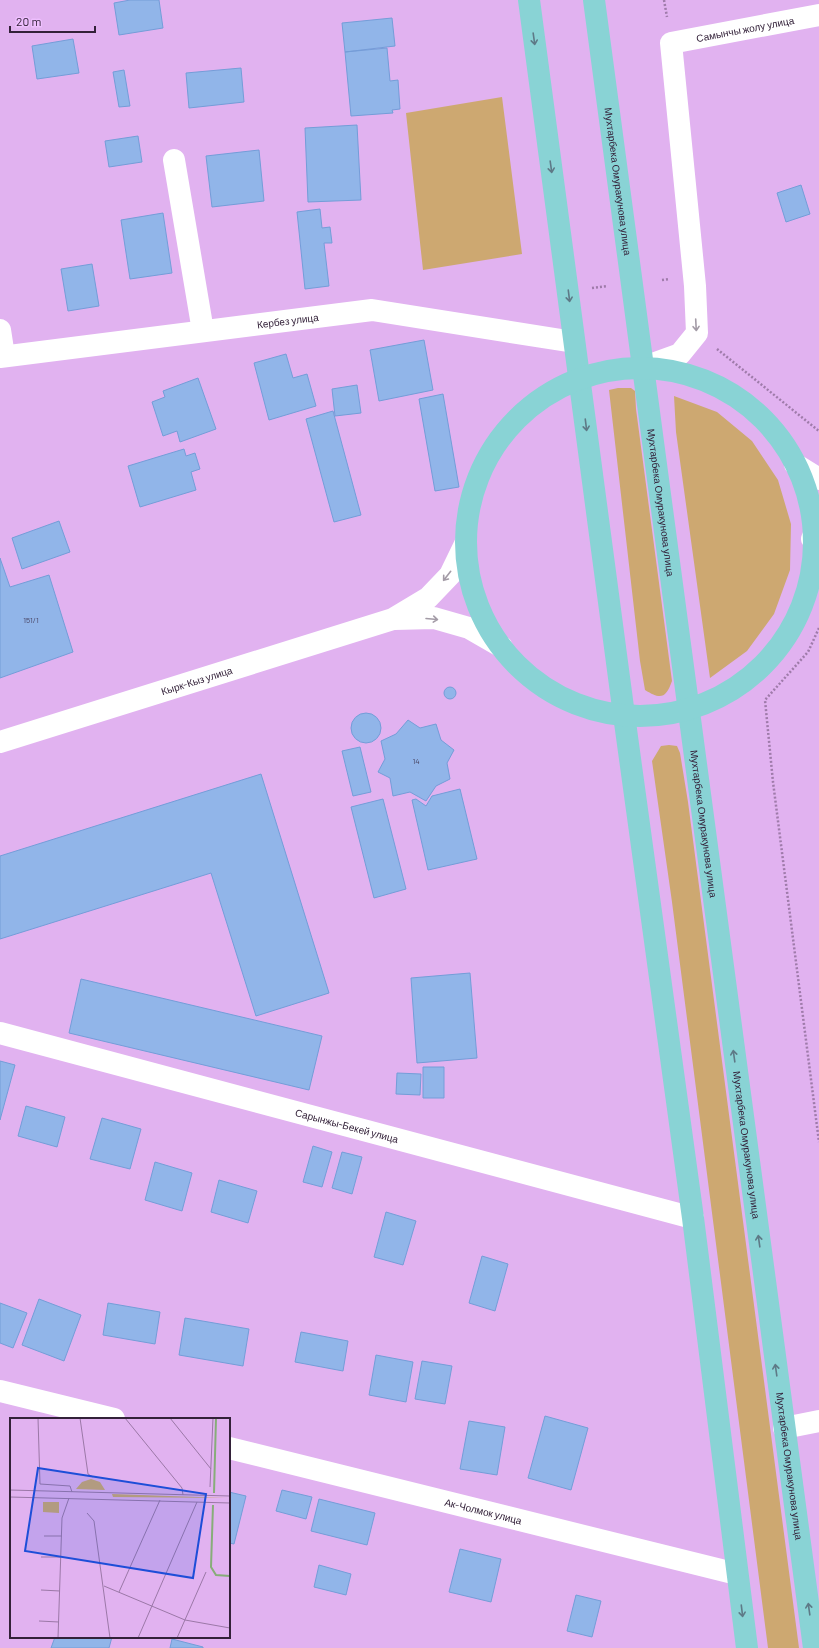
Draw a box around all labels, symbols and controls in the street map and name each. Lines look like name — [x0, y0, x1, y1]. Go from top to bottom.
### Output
scale bar — [10, 8, 95, 34]
text: 20 m — [16, 14, 42, 28]
street label: Самынчы жолу улица — [695, 14, 796, 44]
one-way arrow — [530, 32, 538, 45]
street label: Мухтарбека Омуракунова улица — [602, 107, 634, 256]
one-way arrow — [547, 161, 555, 174]
one-way arrow — [565, 289, 572, 302]
street label: Кербез улица — [256, 311, 320, 330]
one-way arrow — [693, 318, 700, 331]
one-way arrow — [582, 418, 590, 431]
street label: Мухтарбека Омуракунова улица — [645, 428, 677, 578]
one-way arrow — [443, 571, 452, 582]
house number: 151/1 — [23, 615, 39, 625]
one-way arrow — [425, 615, 438, 622]
street label: Кырк-Кыз улица — [159, 664, 234, 697]
street label: Мухтарбека Омуракунова улица — [688, 749, 720, 899]
house number: 14 — [412, 756, 420, 766]
one-way arrow — [730, 1050, 738, 1063]
street label: Мухтарбека Омуракунова улица — [731, 1070, 763, 1220]
street label: Сарынжы-Бекей улица — [294, 1106, 400, 1145]
one-way arrow — [755, 1235, 763, 1248]
one-way arrow — [772, 1363, 780, 1376]
street label: Мухтарбека Омуракунова улица — [774, 1391, 806, 1541]
inset map — [10, 1418, 230, 1638]
street label: Ак-Чолмок улица — [443, 1496, 524, 1527]
one-way arrow — [805, 1603, 813, 1616]
one-way arrow — [738, 1604, 746, 1617]

